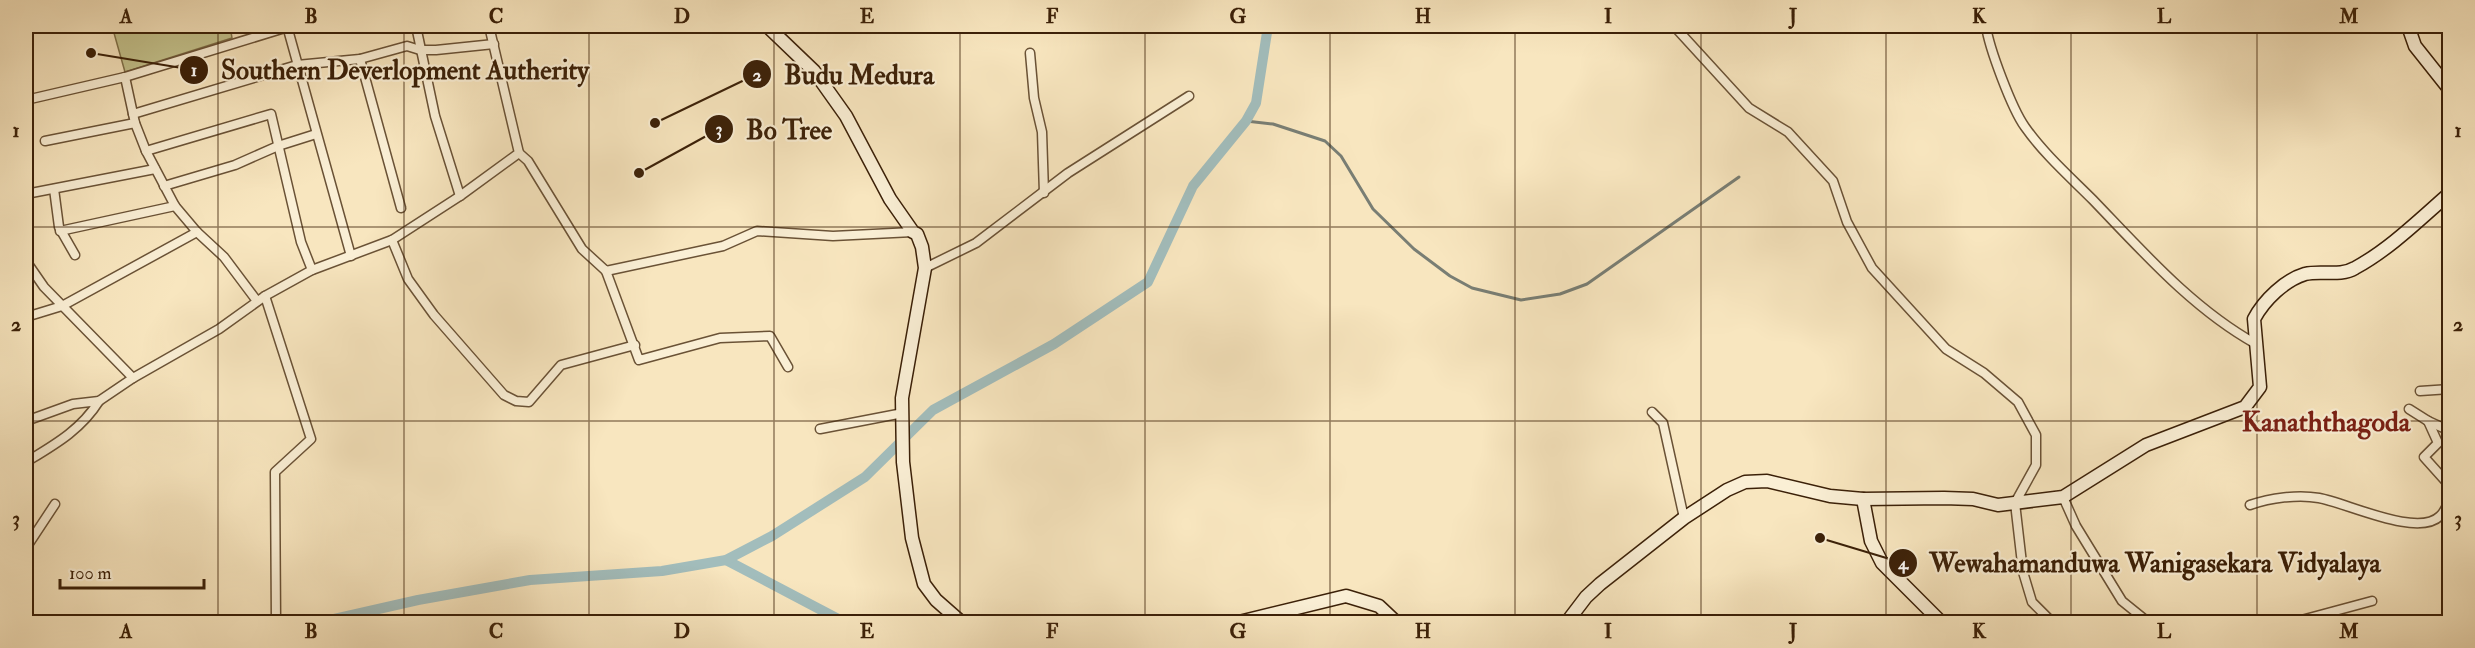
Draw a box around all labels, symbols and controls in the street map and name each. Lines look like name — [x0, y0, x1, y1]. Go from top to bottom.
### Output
text: A — [119, 4, 133, 29]
text: B — [304, 4, 318, 29]
text: C — [489, 4, 503, 29]
text: D — [674, 4, 690, 29]
text: E — [860, 4, 875, 29]
text: F — [1046, 4, 1059, 29]
text: G — [1230, 4, 1247, 29]
text: H — [1415, 4, 1431, 29]
text: I — [1604, 4, 1612, 29]
text: J — [1788, 4, 1797, 29]
text: K — [1972, 4, 1987, 29]
text: L — [2157, 4, 2172, 29]
text: M — [2338, 4, 2359, 29]
callout: Southern Deverlopment Autherity — [179, 47, 601, 92]
callout: Budu Medura — [742, 52, 946, 97]
text: Southern Deverlopment Autherity — [221, 54, 590, 88]
text: 1 — [191, 59, 197, 82]
text: Budu Medura — [784, 59, 935, 92]
text: 2 — [752, 64, 762, 87]
callout: Bo Tree — [704, 107, 844, 152]
text: Bo Tree — [746, 114, 833, 147]
text: 1 — [12, 118, 20, 143]
text: 3 — [716, 118, 723, 141]
text: 1 — [2454, 118, 2462, 143]
text: 2 — [11, 312, 21, 337]
text: 2 — [2453, 312, 2463, 337]
district label: Kanaththagoda — [2242, 405, 2412, 440]
text: 3 — [12, 506, 20, 531]
text: 3 — [2454, 506, 2462, 531]
callout: Wewahamanduwa Wanigasekara Vidyalaya — [1888, 540, 2393, 585]
text: Wewahamanduwa Wanigasekara Vidyalaya — [1928, 547, 2382, 581]
scale bar — [60, 552, 204, 590]
text: 4 — [1897, 552, 1909, 575]
text: 100 m — [69, 562, 112, 585]
text: A — [119, 619, 133, 644]
text: B — [304, 619, 318, 644]
text: C — [489, 619, 503, 644]
text: D — [674, 619, 690, 644]
text: E — [860, 619, 875, 644]
text: F — [1046, 619, 1059, 644]
text: G — [1230, 619, 1247, 644]
text: H — [1415, 619, 1431, 644]
text: I — [1604, 619, 1612, 644]
text: J — [1788, 619, 1797, 644]
text: K — [1972, 619, 1987, 644]
text: L — [2157, 619, 2172, 644]
text: M — [2338, 619, 2359, 644]

